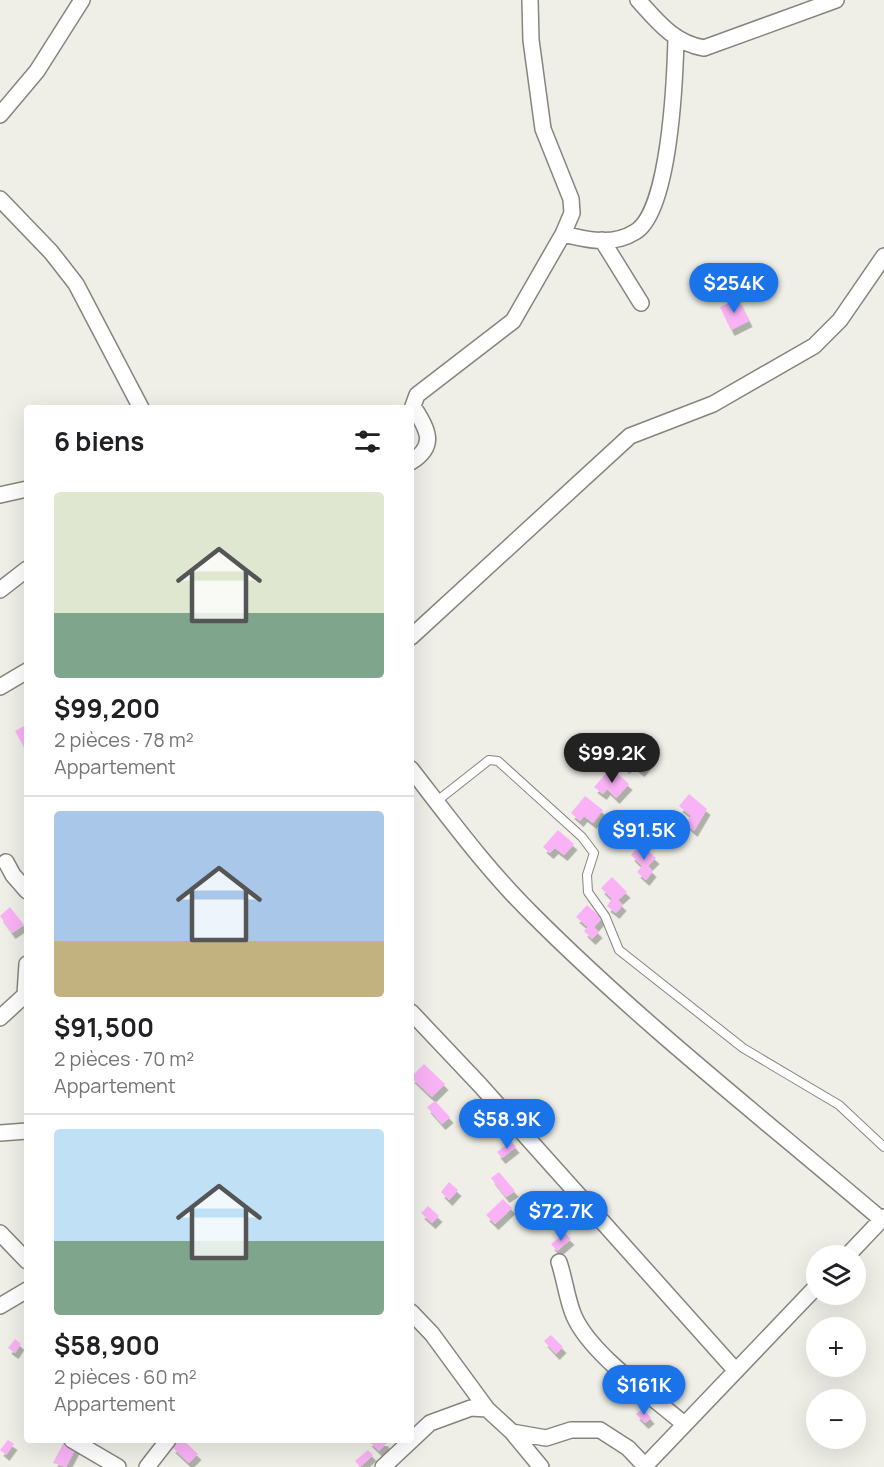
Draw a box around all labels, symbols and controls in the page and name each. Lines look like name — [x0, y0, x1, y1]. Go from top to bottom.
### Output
pin: $254K — [692, 263, 776, 314]
text: $254K — [703, 269, 765, 296]
text: 6 biens — [54, 423, 144, 459]
icon: filters — [351, 425, 384, 458]
icon: home — [165, 531, 273, 639]
text: $99,200 — [54, 690, 160, 726]
text: 2 pièces · 78 m² — [54, 726, 194, 753]
pin: $99.2K — [563, 733, 661, 784]
text: $99.2K — [578, 739, 646, 766]
text: Appartement — [54, 753, 176, 780]
pin: $91.5K — [595, 810, 693, 861]
text: $91.5K — [612, 816, 676, 843]
icon: home — [165, 850, 273, 958]
text: $91,500 — [54, 1009, 154, 1045]
text: 2 pièces · 70 m² — [54, 1045, 194, 1072]
text: Appartement — [54, 1072, 176, 1099]
pin: $58.9K — [458, 1099, 556, 1150]
text: $58.9K — [473, 1105, 541, 1132]
icon: home — [165, 1168, 273, 1276]
pin: $72.7K — [512, 1191, 610, 1242]
text: $72.7K — [529, 1197, 593, 1224]
map controls — [806, 1245, 866, 1449]
button: layers — [806, 1245, 866, 1305]
button: + — [806, 1317, 866, 1377]
text: $58,900 — [54, 1327, 160, 1363]
text: 2 pièces · 60 m² — [54, 1363, 197, 1390]
pin: $161K — [602, 1365, 686, 1416]
text: $161K — [616, 1371, 672, 1398]
button: − — [806, 1389, 866, 1449]
text: Appartement — [54, 1390, 176, 1417]

